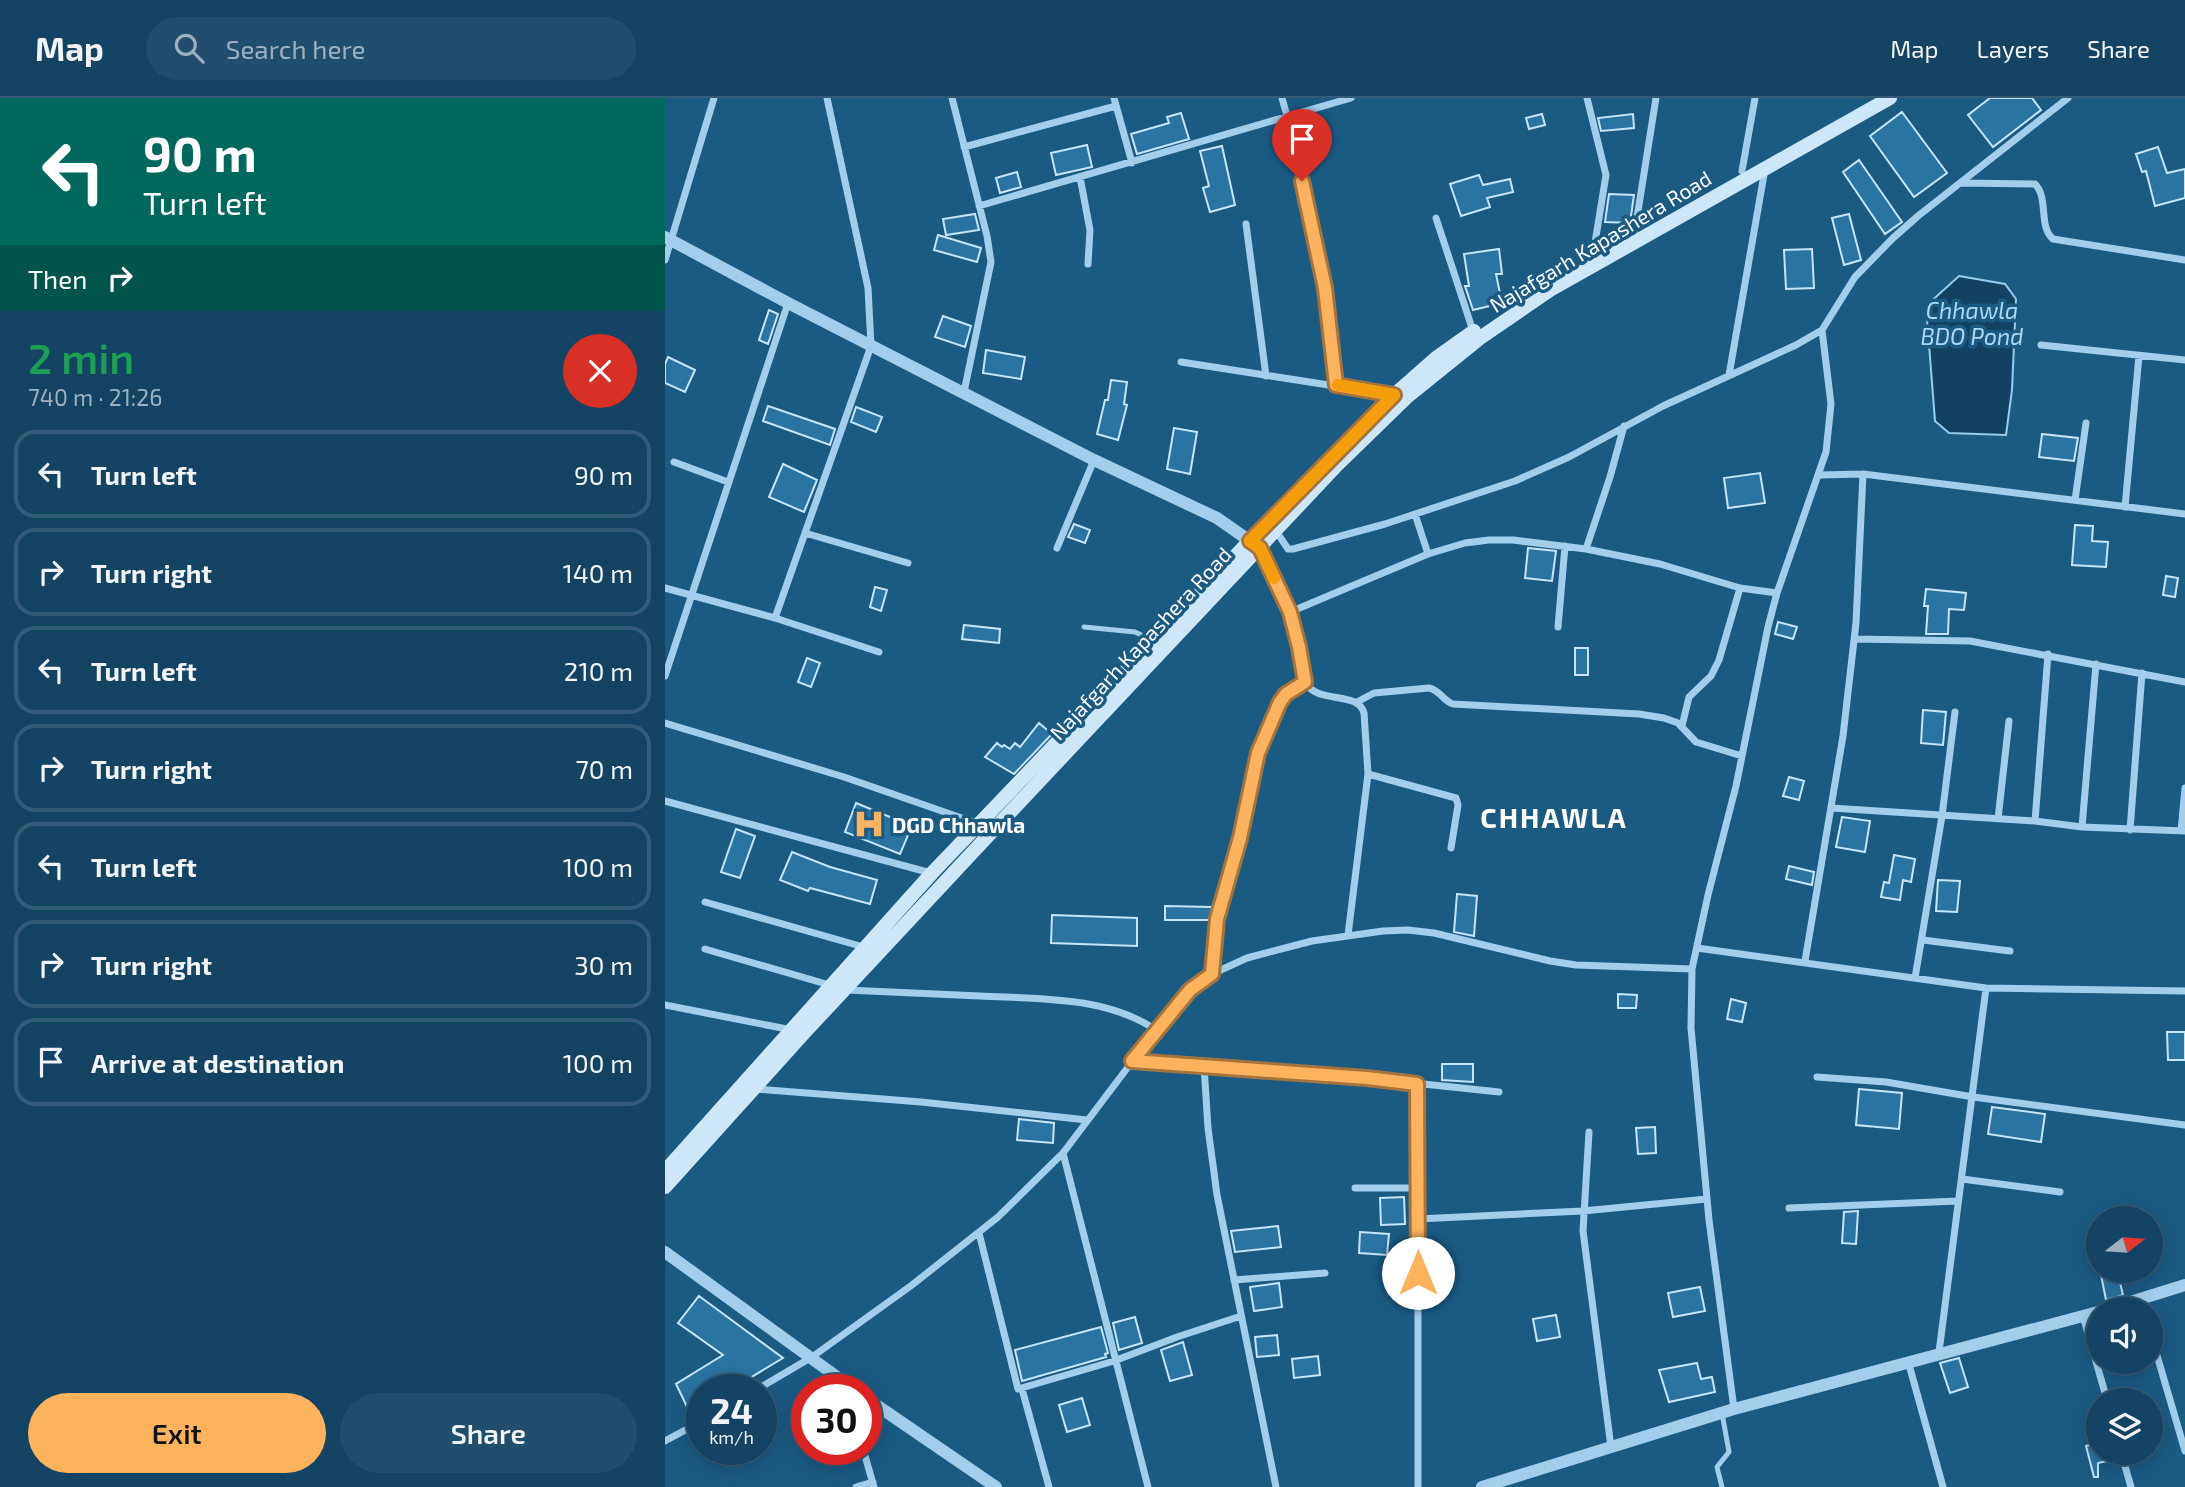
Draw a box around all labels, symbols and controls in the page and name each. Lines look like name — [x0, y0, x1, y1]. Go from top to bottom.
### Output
search box — [146, 17, 636, 80]
text: Map — [35, 28, 104, 68]
icon: search — [170, 29, 208, 67]
text: Search here — [226, 33, 365, 64]
text: Map — [1890, 34, 1938, 63]
text: Layers — [1976, 34, 2049, 63]
text: Share — [2087, 34, 2150, 63]
pin — [1272, 109, 1332, 181]
icon: arrive — [1283, 120, 1321, 158]
text: 90 m — [143, 123, 257, 182]
icon: left — [28, 126, 119, 217]
street label: Najafgarh Kapashera Road — [1485, 165, 1716, 318]
text: Turn left — [143, 183, 267, 221]
icon: right — [101, 259, 139, 297]
text: Then — [28, 263, 87, 294]
water label: Chhawla BDO Pond — [1921, 296, 2023, 350]
text: 2 min — [28, 332, 134, 382]
button: close — [563, 334, 637, 408]
text: 740 m · 21:26 — [28, 383, 162, 411]
icon: left — [32, 455, 70, 493]
text: Turn left — [91, 459, 197, 490]
text: 90 m — [574, 459, 633, 490]
street label: Najafgarh Kapashera Road — [1044, 541, 1237, 745]
icon: right — [32, 553, 70, 591]
text: Turn right — [91, 557, 212, 588]
text: 140 m — [562, 557, 633, 588]
icon: left — [32, 651, 70, 689]
text: Turn left — [91, 655, 197, 686]
text: 210 m — [564, 655, 633, 686]
icon: right — [32, 749, 70, 787]
text: Turn right — [91, 753, 212, 784]
text: 70 m — [575, 753, 633, 784]
district label: CHHAWLA — [1480, 800, 1628, 834]
hospital icon: DGD Chhawla — [852, 807, 886, 841]
place label: DGD Chhawla — [892, 812, 1025, 837]
icon: left — [32, 847, 70, 885]
text: Turn left — [91, 851, 197, 882]
text: 100 m — [563, 851, 633, 882]
icon: right — [32, 945, 70, 983]
text: Turn right — [91, 949, 212, 980]
text: 30 m — [574, 949, 633, 980]
icon: arrive — [32, 1043, 70, 1081]
text: Arrive at destination — [91, 1047, 344, 1078]
text: 100 m — [563, 1047, 633, 1078]
north arrow — [2086, 1206, 2163, 1283]
map controls — [2086, 1206, 2163, 1465]
position arrow — [1381, 1236, 1455, 1310]
button: sound — [2086, 1297, 2163, 1374]
speed limit sign: 30 — [791, 1374, 882, 1465]
button: layers — [2086, 1388, 2163, 1465]
text: 24 — [710, 1389, 753, 1431]
button: Exit — [28, 1393, 326, 1473]
button: Share — [340, 1393, 637, 1473]
text: km/h — [709, 1426, 754, 1448]

